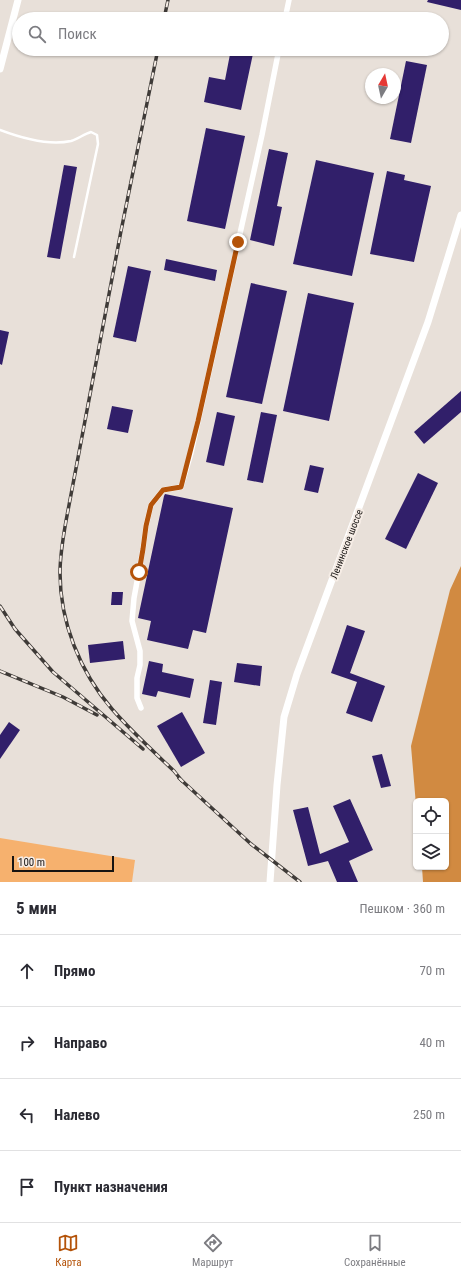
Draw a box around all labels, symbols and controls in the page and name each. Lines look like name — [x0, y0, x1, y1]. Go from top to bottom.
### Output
search box — [12, 12, 449, 56]
icon: search — [26, 23, 48, 45]
text: Поиск — [58, 25, 97, 43]
north arrow — [365, 68, 401, 104]
route end — [229, 233, 247, 251]
street label: Ленинское шоссе — [328, 508, 365, 580]
route start — [130, 563, 148, 581]
map controls — [413, 798, 449, 870]
button: locate — [413, 798, 449, 834]
button: layers — [413, 834, 449, 870]
scale bar — [12, 854, 114, 873]
text: 100 m — [18, 856, 45, 869]
text: 5 мин — [16, 898, 57, 918]
text: Пешком · 360 m — [359, 901, 445, 916]
icon: ahead — [16, 960, 38, 982]
text: Прямо — [54, 962, 95, 980]
text: 70 m — [419, 963, 445, 978]
icon: right — [16, 1032, 38, 1054]
text: Направо — [54, 1034, 107, 1052]
text: 40 m — [419, 1035, 445, 1050]
icon: left — [16, 1104, 38, 1126]
text: Налево — [54, 1106, 100, 1124]
text: 250 m — [413, 1107, 445, 1122]
icon: arrive — [16, 1176, 38, 1198]
text: Пункт назначения — [54, 1178, 168, 1196]
tab: Карта — [55, 1232, 82, 1269]
tab: Маршрут — [192, 1232, 233, 1269]
tab: Сохранённые — [344, 1232, 406, 1269]

